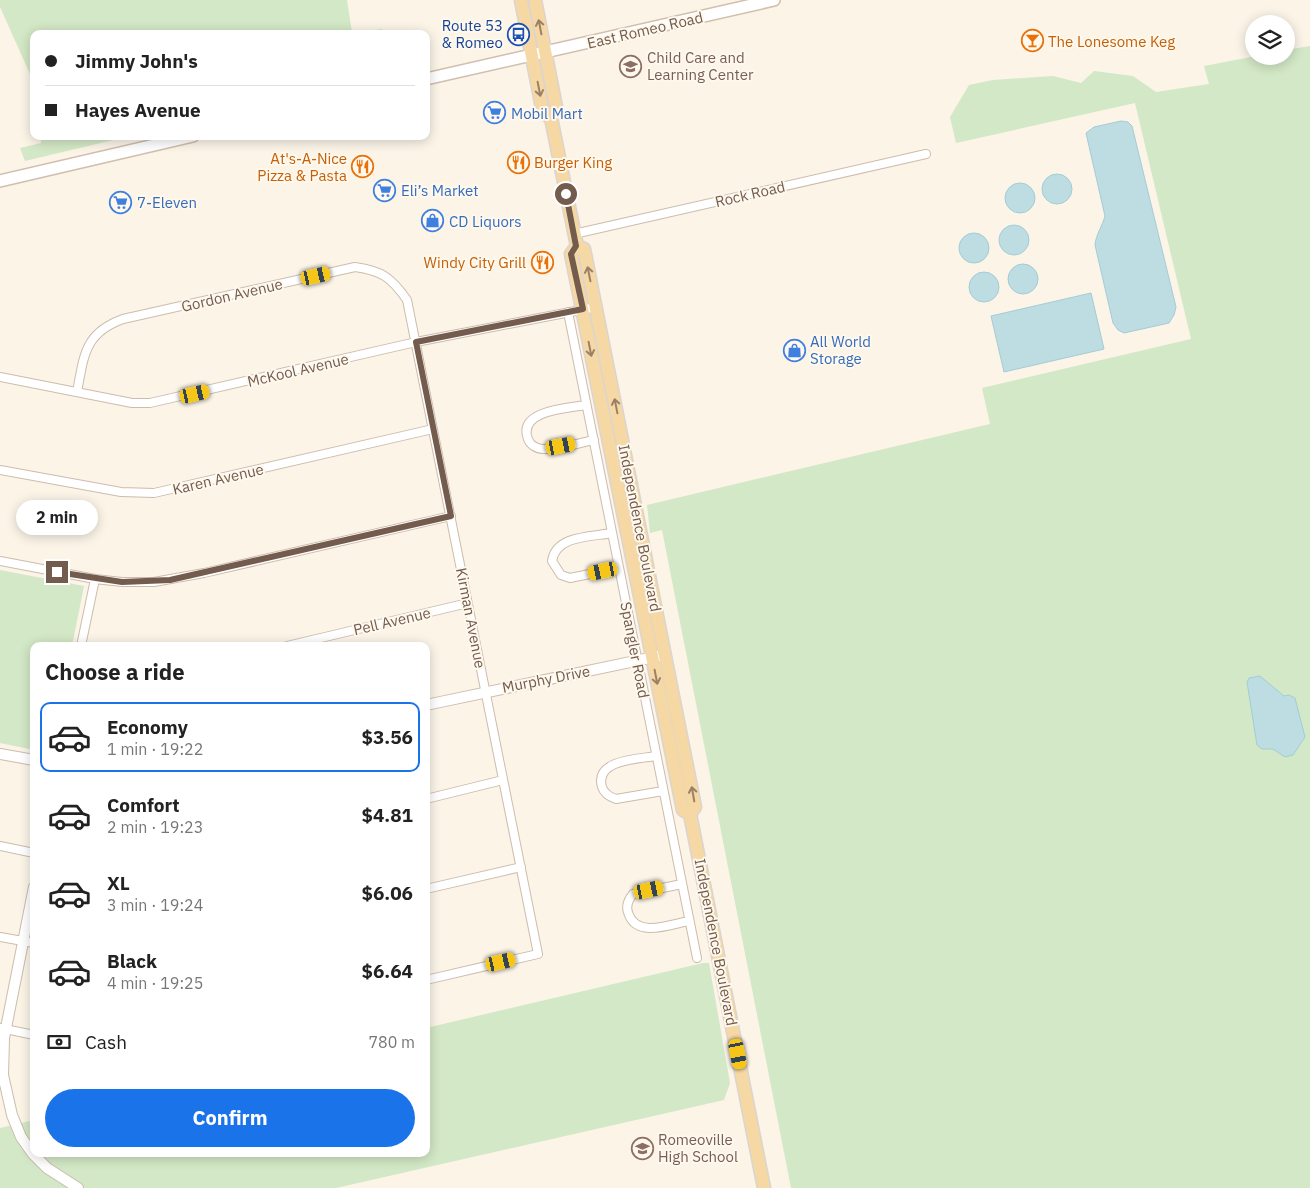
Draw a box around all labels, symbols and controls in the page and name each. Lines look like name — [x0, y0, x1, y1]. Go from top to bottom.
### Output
street label: East Romeo Road — [585, 7, 705, 53]
map controls — [1245, 15, 1295, 65]
button: layers — [1245, 15, 1295, 65]
place label: Route 53 & Romeo — [442, 16, 503, 52]
one-way arrow — [535, 19, 545, 35]
bus stop icon: Route 53 & Romeo — [507, 22, 531, 46]
bar icon: The Lonesome Keg — [1020, 29, 1044, 53]
place label: The Lonesome Keg — [1048, 32, 1175, 51]
place label: Child Care and Learning Center — [647, 48, 754, 84]
text: Jimmy John's — [75, 49, 198, 73]
school or university icon: Child Care and Learning Center — [619, 54, 643, 78]
one-way arrow — [534, 81, 544, 97]
text: Hayes Avenue — [75, 98, 201, 122]
supermarket icon: Mobil Mart — [483, 101, 507, 125]
place label: Mobil Mart — [511, 104, 583, 123]
place label: At's-A-Nice Pizza & Pasta — [257, 149, 347, 185]
restaurant icon: Burger King — [506, 150, 530, 174]
place label: Burger King — [534, 153, 612, 172]
restaurant icon: At's-A-Nice Pizza & Pasta — [351, 155, 375, 179]
street label: Rock Road — [713, 177, 787, 211]
supermarket icon: Eli’s Market — [373, 178, 397, 202]
place label: Eli’s Market — [401, 181, 479, 200]
route start — [555, 183, 577, 205]
supermarket icon: 7-Eleven — [109, 190, 133, 214]
place label: 7-Eleven — [137, 193, 197, 212]
shop icon: CD Liquors — [421, 209, 445, 233]
place label: CD Liquors — [449, 212, 522, 231]
restaurant icon: Windy City Grill — [530, 250, 554, 274]
place label: Windy City Grill — [424, 253, 526, 272]
car — [299, 265, 332, 287]
one-way arrow — [584, 266, 594, 282]
street label: Gordon Avenue — [179, 274, 285, 316]
place label: All World Storage — [810, 332, 871, 368]
shop icon: All World Storage — [782, 338, 806, 362]
one-way arrow — [586, 340, 596, 356]
street label: McKool Avenue — [246, 349, 350, 391]
car — [178, 383, 211, 405]
one-way arrow — [610, 399, 620, 415]
car — [544, 436, 577, 456]
street label: Independence Boulevard — [614, 443, 666, 613]
street label: Karen Avenue — [171, 459, 265, 499]
callout: 2 min — [16, 500, 98, 534]
text: 2 min — [36, 507, 78, 527]
route end — [46, 561, 68, 583]
car — [586, 561, 619, 581]
street label: Kirman Avenue — [452, 566, 490, 670]
street label: Spangler Road — [616, 600, 654, 700]
street label: Pell Avenue — [351, 603, 433, 639]
text: Choose a ride — [45, 657, 185, 686]
street label: Murphy Drive — [500, 661, 592, 697]
one-way arrow — [651, 668, 661, 684]
icon: car — [47, 715, 92, 760]
text: Economy — [107, 715, 188, 739]
text: $3.56 — [361, 725, 413, 749]
text: 1 min · 19:22 — [107, 739, 203, 759]
one-way arrow — [687, 786, 697, 802]
icon: car — [47, 793, 92, 838]
text: Comfort — [107, 793, 180, 817]
text: $4.81 — [361, 803, 413, 827]
text: 2 min · 19:23 — [107, 817, 203, 837]
street label: Independence Boulevard — [690, 857, 742, 1027]
icon: car — [47, 871, 92, 916]
text: XL — [107, 871, 130, 895]
car — [632, 880, 665, 900]
text: $6.06 — [361, 881, 413, 905]
text: 3 min · 19:24 — [107, 895, 203, 915]
icon: car — [47, 949, 92, 994]
text: Black — [107, 949, 157, 973]
car — [484, 951, 517, 973]
text: $6.64 — [361, 959, 413, 983]
text: 4 min · 19:25 — [107, 973, 203, 993]
icon: cash — [45, 1028, 73, 1056]
text: Cash — [85, 1030, 127, 1054]
text: 780 m — [368, 1032, 415, 1052]
car — [727, 1038, 748, 1070]
button: Confirm — [45, 1089, 415, 1147]
place label: Romeoville High School — [658, 1130, 738, 1166]
school or university icon: Romeoville High School — [630, 1136, 654, 1160]

